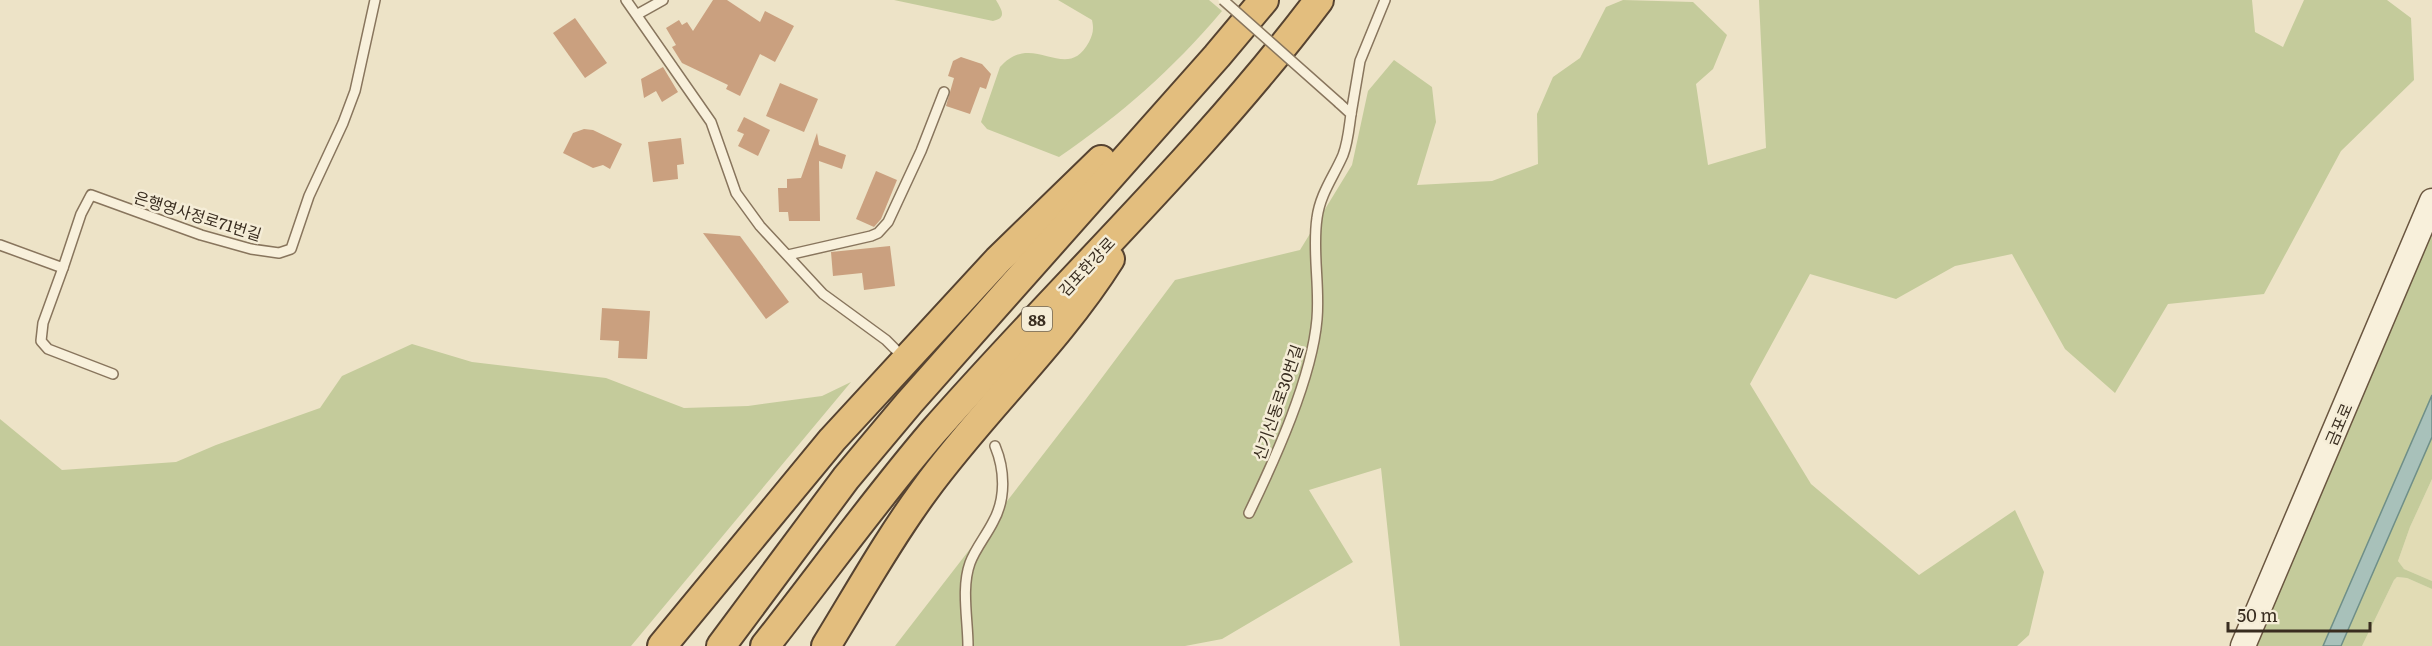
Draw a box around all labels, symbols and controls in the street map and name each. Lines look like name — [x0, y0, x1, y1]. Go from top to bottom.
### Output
street label: 은행영사정로71번길 — [131, 184, 265, 246]
street label: 김포한강로 — [1052, 231, 1120, 301]
road number: 88 — [1022, 307, 1052, 331]
street label: 신기신동로30번길 — [1246, 341, 1308, 463]
street label: 금포로 — [2318, 399, 2358, 449]
scale bar — [2228, 595, 2370, 633]
text: 50 m — [2237, 601, 2278, 628]

